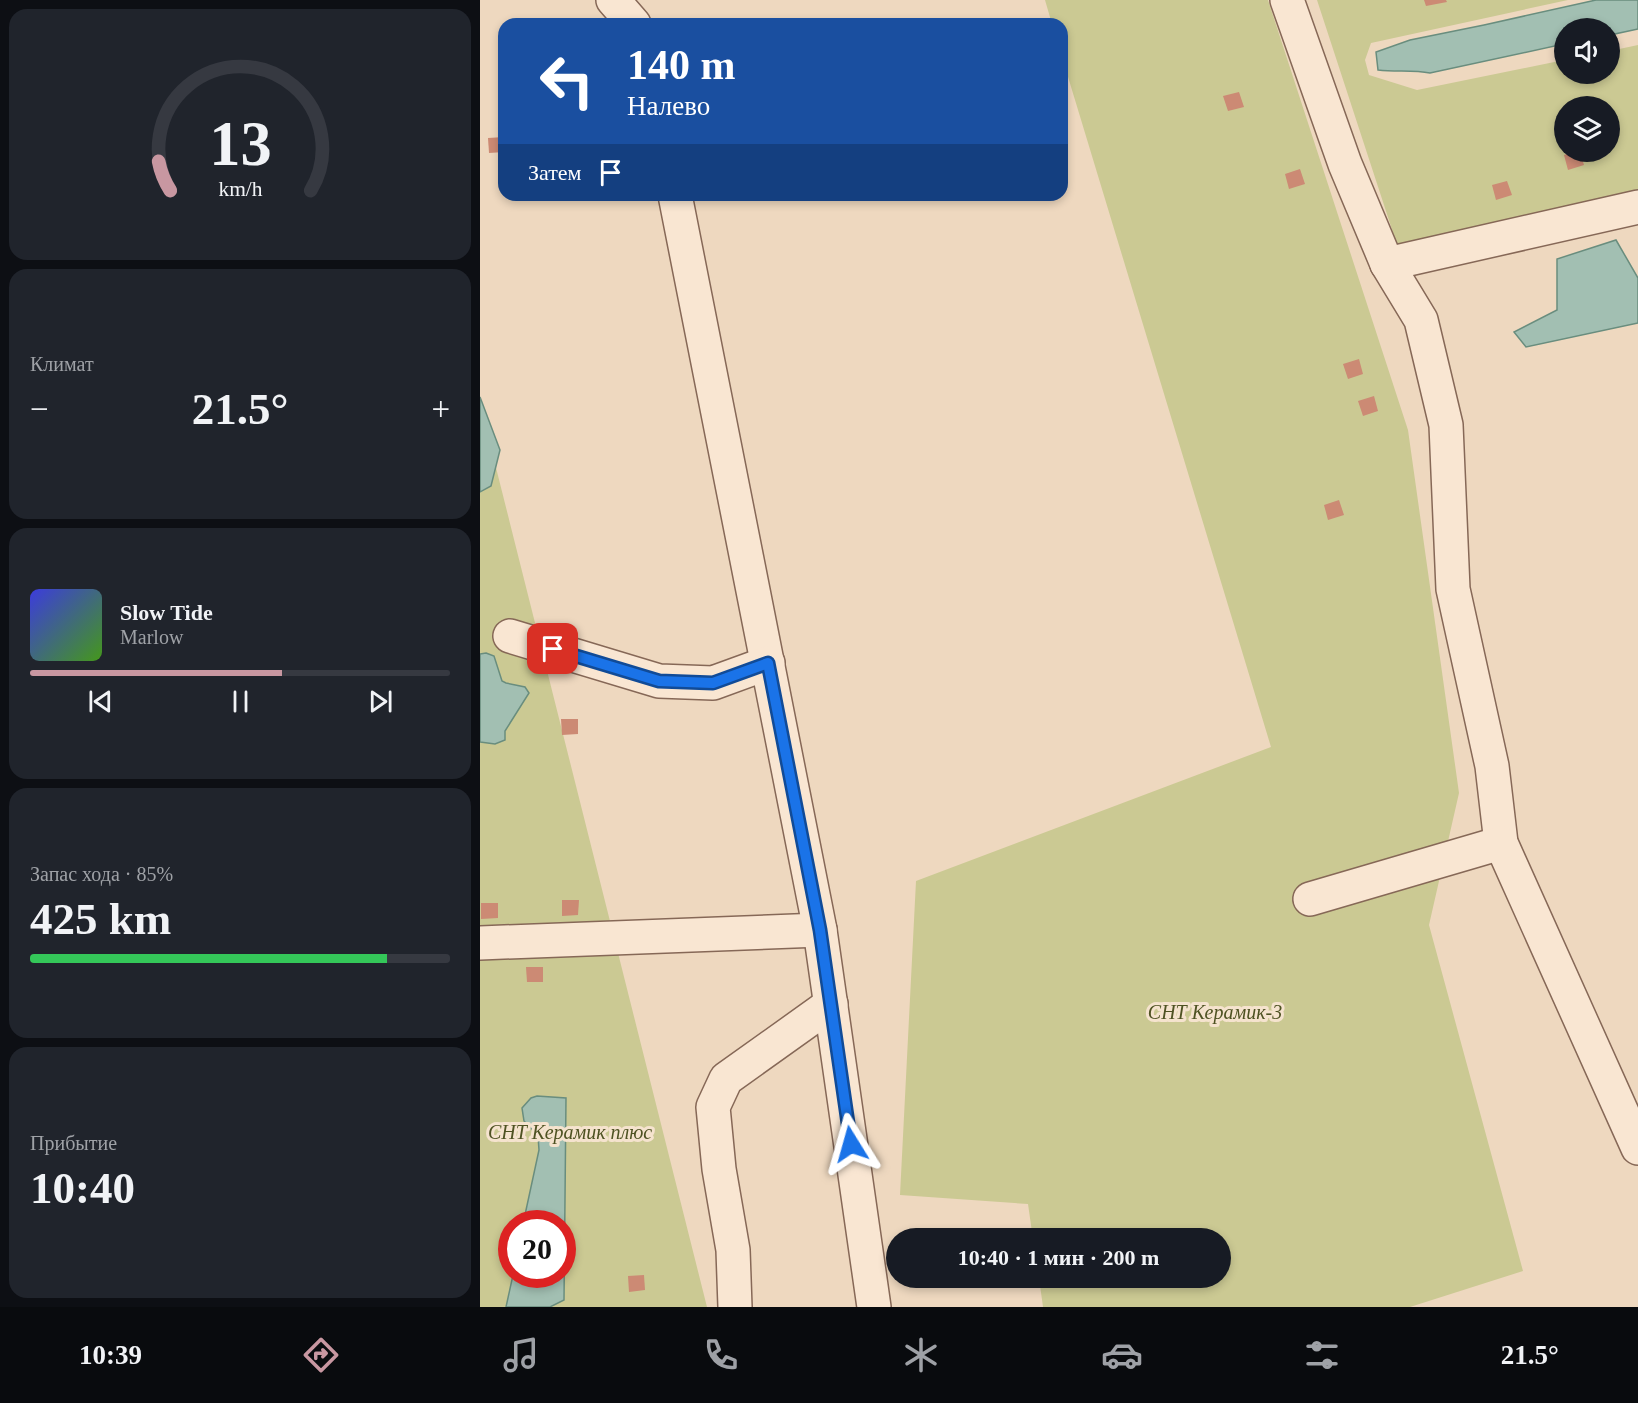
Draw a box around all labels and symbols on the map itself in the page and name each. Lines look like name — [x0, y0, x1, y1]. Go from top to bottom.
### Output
pin — [527, 623, 578, 674]
park label: СНТ Керамик-3 — [1148, 1001, 1282, 1024]
position arrow — [819, 1112, 883, 1176]
park label: СНТ Керамик плюс — [488, 1121, 652, 1144]
speed limit sign: 20 — [498, 1210, 576, 1288]

